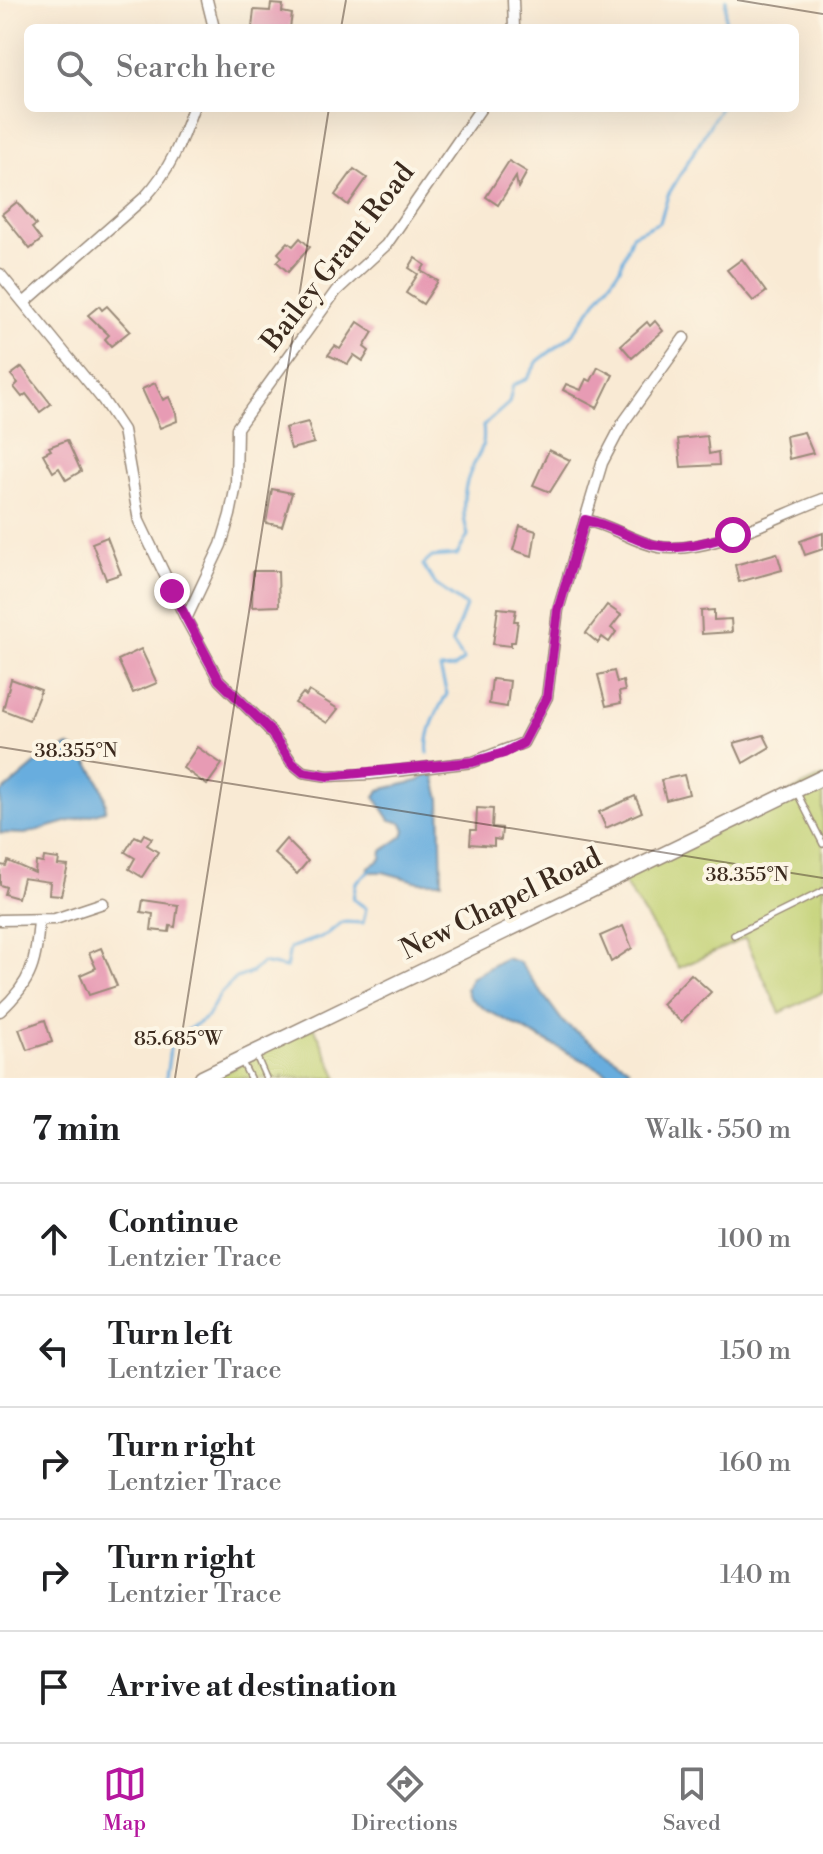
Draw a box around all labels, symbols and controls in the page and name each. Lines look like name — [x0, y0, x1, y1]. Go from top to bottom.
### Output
search box — [24, 24, 799, 112]
icon: search — [52, 46, 96, 90]
text: Search here — [116, 49, 276, 87]
street label: Bailey Grant Road — [253, 156, 422, 359]
route start — [715, 517, 751, 553]
route end — [154, 573, 190, 609]
text: 38.355°N — [34, 739, 118, 764]
street label: New Chapel Road — [395, 840, 607, 968]
text: 38.355°N — [705, 863, 789, 888]
text: 85.685°W — [134, 1027, 223, 1052]
text: 7 min — [32, 1109, 120, 1151]
text: Walk · 550 m — [646, 1114, 791, 1146]
text: Continue — [108, 1204, 239, 1242]
icon: ahead — [32, 1217, 76, 1261]
text: 100 m — [718, 1223, 791, 1255]
text: Lentzier Trace — [108, 1242, 282, 1274]
text: Turn left — [108, 1316, 232, 1354]
icon: left — [32, 1329, 76, 1373]
text: 150 m — [720, 1335, 791, 1367]
text: Lentzier Trace — [108, 1354, 282, 1386]
text: Turn right — [108, 1428, 255, 1466]
icon: right — [32, 1441, 76, 1485]
text: 160 m — [720, 1447, 791, 1479]
text: Lentzier Trace — [108, 1466, 282, 1498]
text: Turn right — [108, 1540, 255, 1578]
icon: right — [32, 1553, 76, 1597]
text: 140 m — [720, 1559, 791, 1591]
text: Lentzier Trace — [108, 1578, 282, 1610]
icon: arrive — [32, 1665, 76, 1709]
text: Arrive at destination — [108, 1668, 397, 1706]
tab: Map — [103, 1762, 147, 1837]
tab: Directions — [352, 1762, 458, 1837]
tab: Saved — [663, 1762, 720, 1837]

